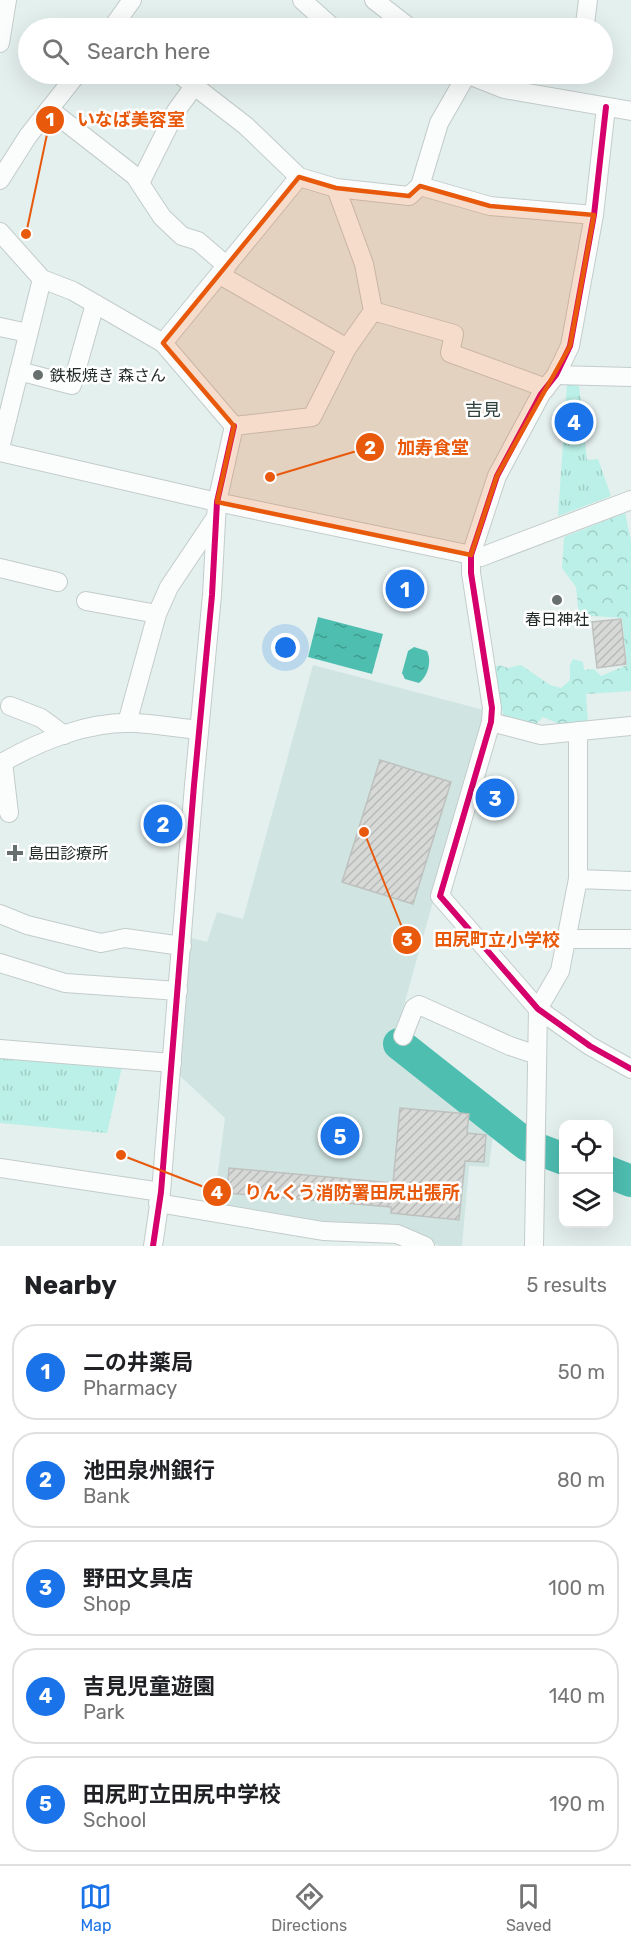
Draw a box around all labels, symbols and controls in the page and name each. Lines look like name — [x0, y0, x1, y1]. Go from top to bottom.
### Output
search box — [18, 18, 613, 84]
icon: search — [39, 35, 72, 68]
text: Search here — [87, 38, 210, 65]
callout: いなば美容室 — [35, 102, 197, 138]
text: 1 — [46, 109, 54, 131]
text: いなば美容室 — [77, 109, 185, 131]
place label: 鉄板焼き 森さん — [50, 366, 166, 385]
marker: 鉄板焼き 森さん — [31, 368, 45, 382]
district label: 吉見 — [465, 399, 501, 421]
pin: 4 — [554, 400, 594, 444]
callout: 加寿食堂 — [355, 429, 481, 465]
text: 2 — [364, 437, 376, 459]
text: 加寿食堂 — [397, 437, 469, 459]
pin: 1 — [386, 566, 424, 612]
marker: 春日神社 — [550, 593, 564, 607]
place label: 春日神社 — [525, 610, 589, 629]
your location — [271, 633, 300, 662]
pin: 3 — [476, 776, 514, 820]
pin: 2 — [144, 802, 182, 846]
marker: 島田診療所 — [6, 844, 24, 862]
place label: 島田診療所 — [28, 844, 108, 863]
callout: 田尻町立小学校 — [392, 922, 572, 958]
text: 3 — [401, 929, 413, 951]
text: 田尻町立小学校 — [434, 929, 560, 951]
pin: 5 — [320, 1114, 360, 1158]
map controls — [559, 1120, 613, 1228]
button: locate — [559, 1120, 613, 1174]
callout: りんくう消防署田尻出張所 — [202, 1174, 472, 1210]
button: layers — [559, 1174, 613, 1228]
text: 4 — [211, 1182, 223, 1204]
text: りんくう消防署田尻出張所 — [244, 1182, 460, 1204]
text: Nearby — [24, 1270, 117, 1301]
text: 5 results — [526, 1273, 607, 1297]
text: 二の井薬局 — [83, 1349, 193, 1376]
text: 1 — [41, 1360, 50, 1384]
text: 50 m — [558, 1360, 605, 1384]
text: Pharmacy — [83, 1376, 177, 1400]
text: 池田泉州銀行 — [83, 1457, 215, 1484]
text: 2 — [39, 1468, 52, 1492]
text: 80 m — [557, 1468, 605, 1492]
text: Bank — [83, 1484, 130, 1508]
text: 野田文具店 — [83, 1565, 193, 1592]
text: 3 — [39, 1576, 52, 1600]
text: 100 m — [548, 1576, 605, 1600]
text: Shop — [83, 1592, 131, 1616]
text: 吉見児童遊園 — [83, 1673, 215, 1700]
text: 4 — [39, 1684, 52, 1708]
text: 140 m — [549, 1684, 605, 1708]
text: Park — [83, 1700, 125, 1724]
text: 田尻町立田尻中学校 — [83, 1781, 281, 1808]
text: 5 — [39, 1792, 52, 1816]
text: 190 m — [549, 1792, 605, 1816]
text: School — [83, 1808, 146, 1832]
tab: Map — [79, 1880, 112, 1935]
tab: Directions — [271, 1880, 347, 1935]
tab: Saved — [506, 1880, 552, 1935]

